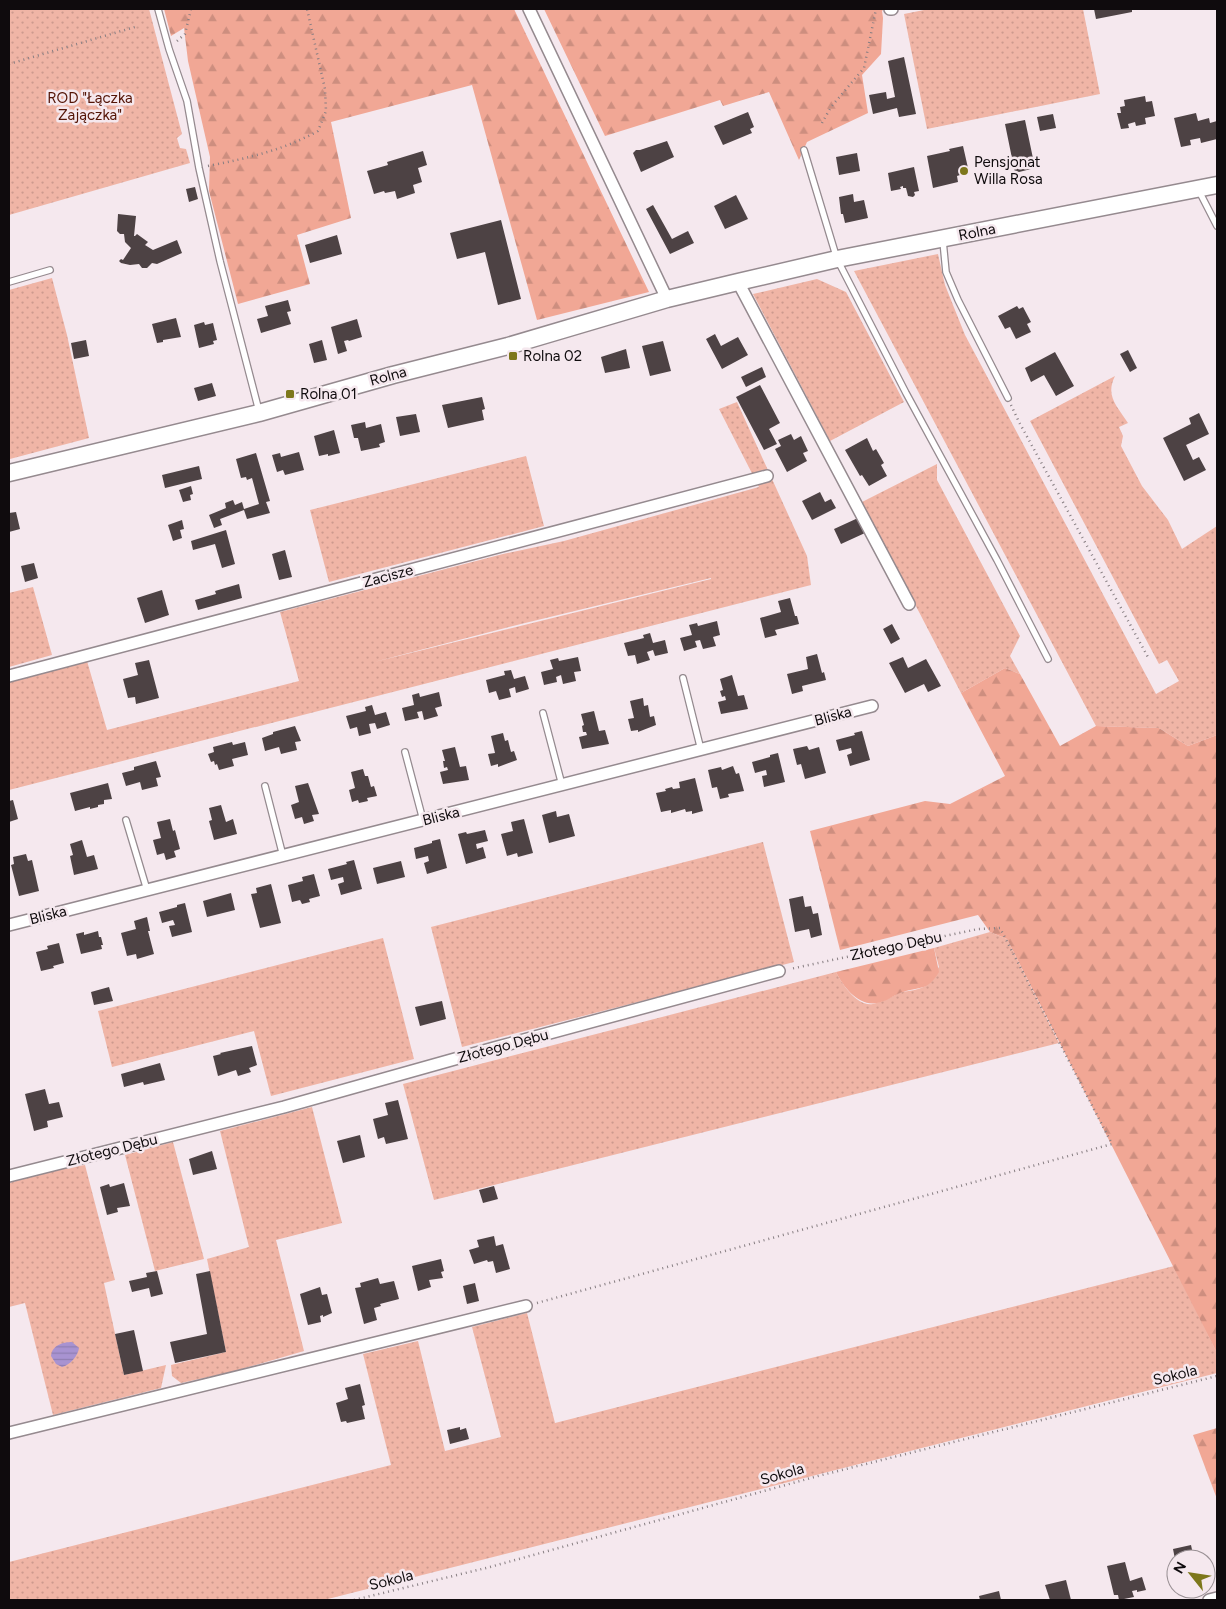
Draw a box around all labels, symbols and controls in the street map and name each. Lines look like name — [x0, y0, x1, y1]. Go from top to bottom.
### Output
park label: ROD "Łączka Zajączka" — [47, 89, 133, 124]
place label: Pensjonat Willa Rosa — [974, 153, 1043, 188]
marker: Pensjonat Willa Rosa — [958, 165, 970, 177]
street label: Rolna — [957, 220, 997, 244]
place label: Rolna 02 — [523, 347, 582, 365]
marker: Rolna 02 — [507, 350, 519, 362]
street label: Rolna — [368, 362, 408, 390]
place label: Rolna 01 — [300, 385, 357, 403]
marker: Rolna 01 — [284, 388, 296, 400]
street label: Zacisze — [361, 561, 415, 591]
street label: Bliska — [812, 702, 854, 730]
street label: Bliska — [421, 803, 461, 829]
street label: Bliska — [28, 902, 68, 928]
street label: Złotego Dębu — [849, 928, 943, 964]
street label: Złotego Dębu — [456, 1025, 550, 1067]
street label: Złotego Dębu — [65, 1130, 159, 1170]
street label: Sokola — [1151, 1361, 1199, 1389]
street label: Sokola — [758, 1459, 806, 1489]
north arrow — [1166, 1549, 1216, 1599]
text: N — [1170, 1559, 1190, 1577]
street label: Sokola — [367, 1566, 415, 1594]

